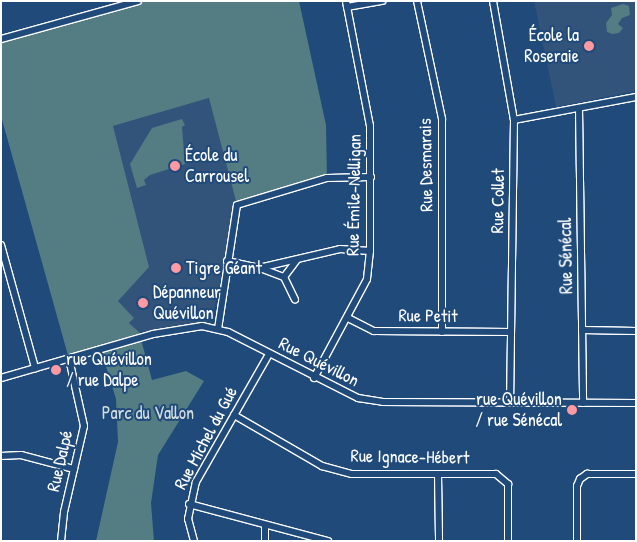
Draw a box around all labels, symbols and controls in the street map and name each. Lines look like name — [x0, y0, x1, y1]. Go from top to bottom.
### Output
place label: École la Roseraie — [524, 25, 579, 68]
marker: École la Roseraie — [583, 40, 595, 52]
street label: Rue Desmarais — [414, 118, 438, 212]
street label: Rue Émile-Nelligan — [342, 134, 366, 256]
place label: École du Carrousel — [185, 145, 249, 188]
marker: École du Carrousel — [169, 160, 181, 172]
street label: Rue Collet — [487, 168, 509, 234]
street label: Rue Sénécal — [555, 218, 577, 294]
place label: Tigre Géant — [186, 257, 262, 279]
marker: Tigre Géant — [170, 262, 182, 274]
place label: Dépanneur Quévillon — [153, 282, 221, 324]
marker: Dépanneur Quévillon — [137, 297, 149, 309]
street label: Rue Petit — [398, 305, 458, 327]
street label: Rue Quévillon — [275, 333, 363, 391]
place label: rue Quévillon / rue Dalpe — [66, 349, 152, 392]
marker: rue Quévillon / rue Dalpe — [50, 364, 62, 376]
street label: Rue Michel du Gué — [170, 383, 242, 493]
place label: rue Quévillon / rue Sénécal — [475, 389, 562, 432]
park label: Parc du Vallon — [102, 402, 194, 424]
marker: rue Quévillon / rue Sénécal — [566, 404, 578, 416]
street label: Rue Dalpé — [43, 428, 77, 494]
street label: Rue Ignace-Hébert — [350, 445, 470, 469]

